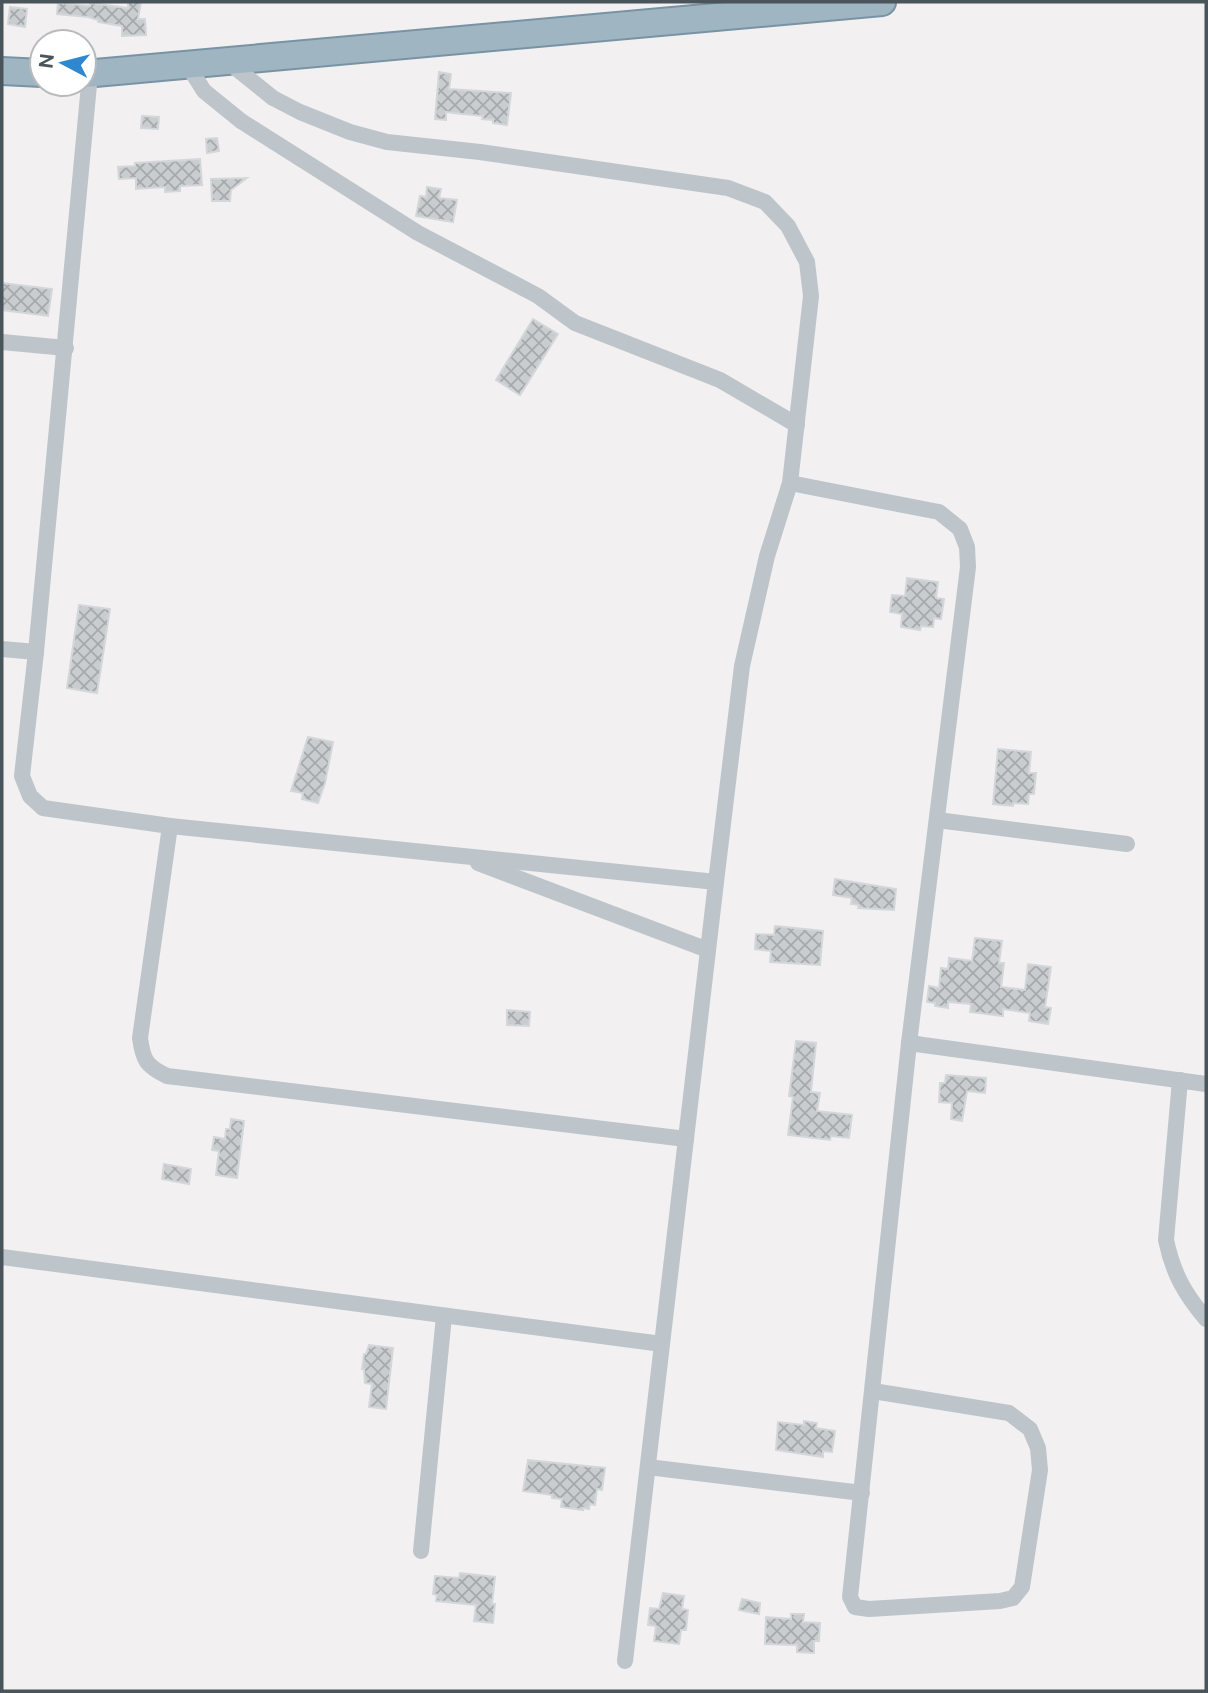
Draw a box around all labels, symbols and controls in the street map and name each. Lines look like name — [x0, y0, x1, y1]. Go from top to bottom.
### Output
north arrow — [28, 28, 98, 98]
text: N — [34, 52, 58, 70]

